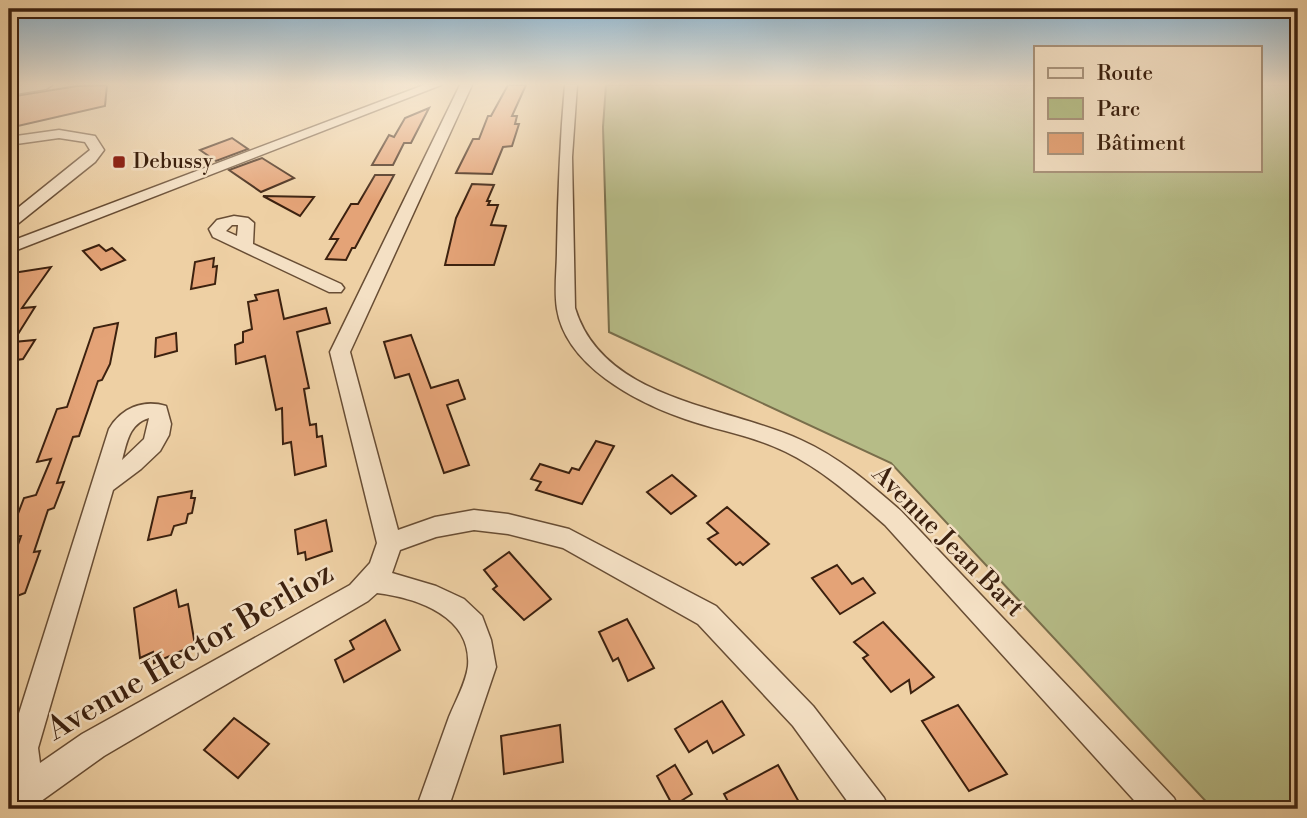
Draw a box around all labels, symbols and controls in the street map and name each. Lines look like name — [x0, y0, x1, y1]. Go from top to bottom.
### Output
legend — [1034, 46, 1262, 172]
text: Route — [1097, 61, 1153, 87]
text: Parc — [1097, 97, 1140, 123]
text: Bâtiment — [1096, 131, 1186, 157]
place label: Debussy — [133, 149, 214, 175]
marker: Debussy — [111, 154, 127, 170]
street label: Avenue Jean Bart — [865, 458, 1031, 624]
street label: Avenue Hector Berlioz — [39, 552, 341, 750]

